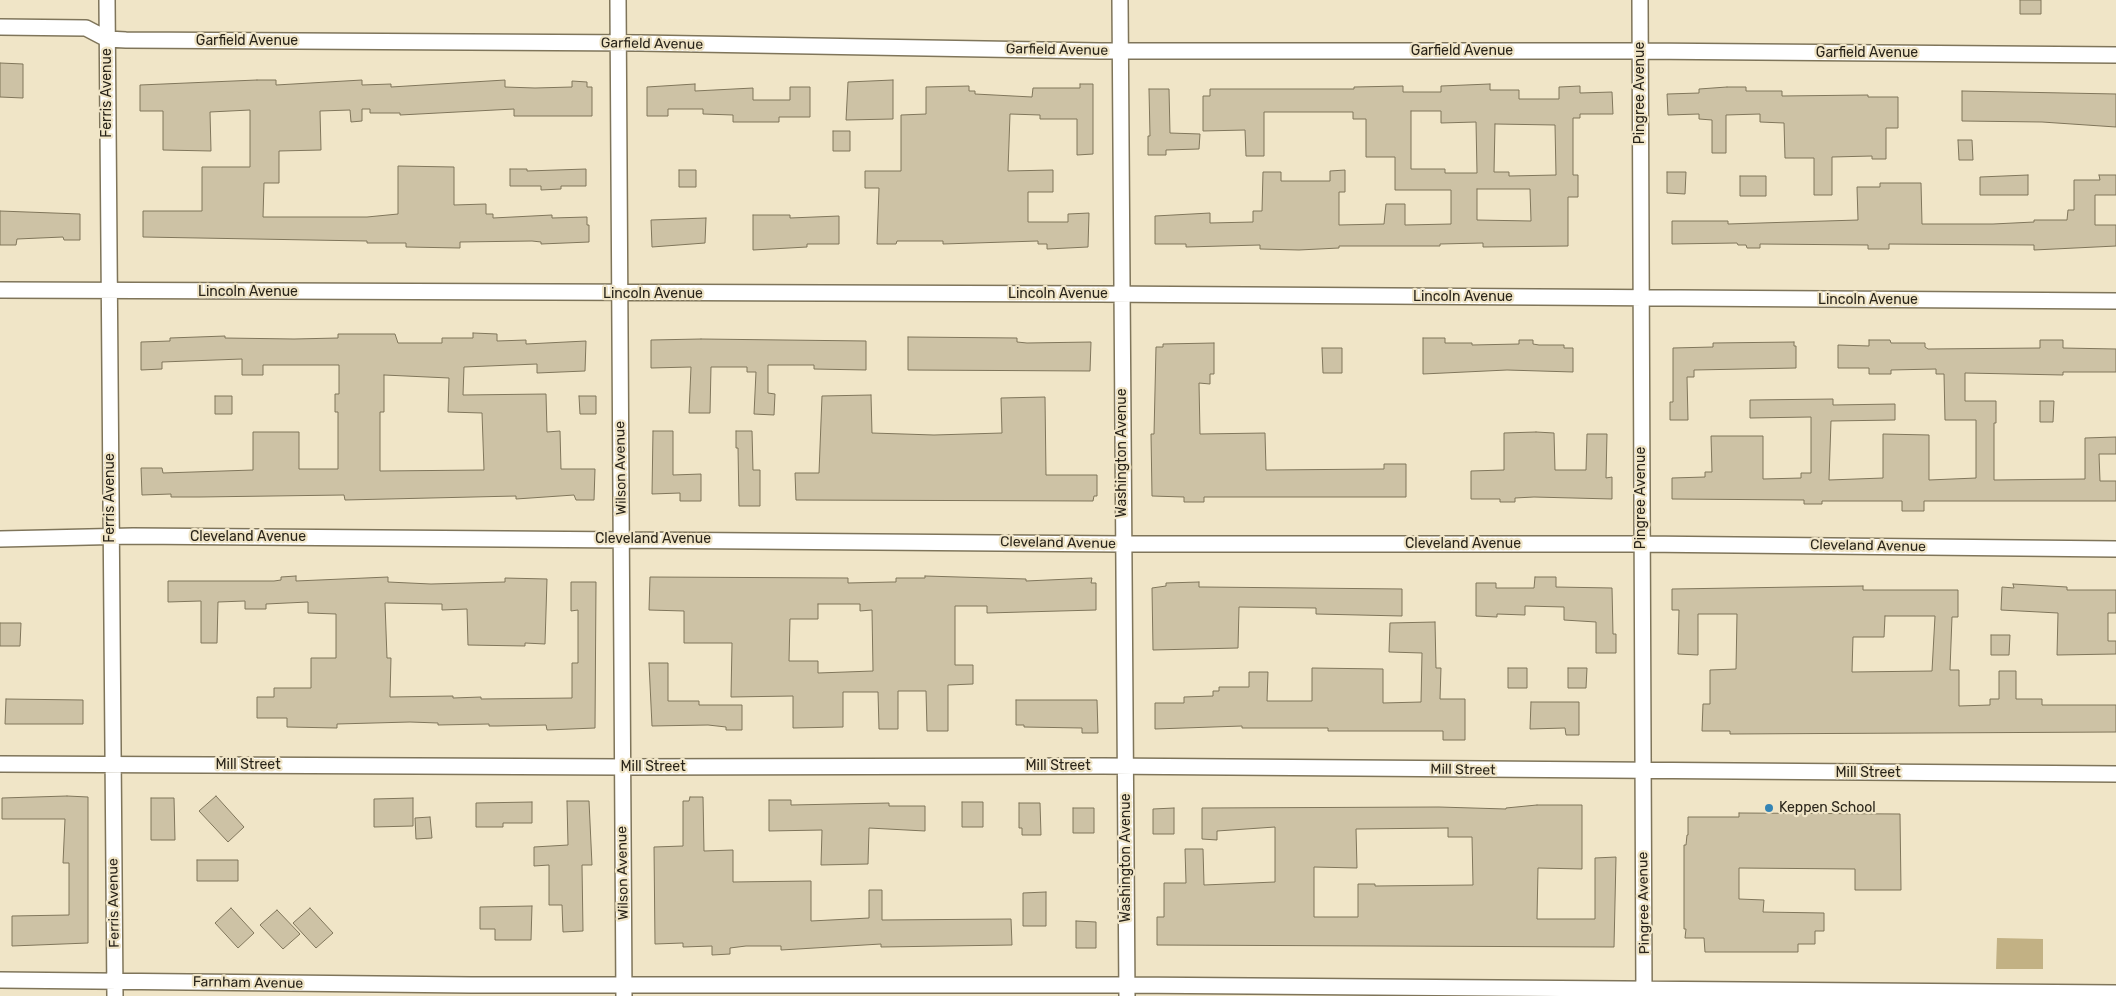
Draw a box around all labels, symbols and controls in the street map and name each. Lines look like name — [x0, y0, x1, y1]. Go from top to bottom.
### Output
street label: Garfield Avenue — [196, 33, 298, 49]
street label: Garfield Avenue — [601, 35, 703, 53]
street label: Garfield Avenue — [1006, 41, 1108, 59]
street label: Pingree Avenue — [1632, 42, 1648, 144]
street label: Garfield Avenue — [1411, 43, 1513, 59]
street label: Garfield Avenue — [1816, 45, 1918, 61]
street label: Ferris Avenue — [99, 48, 115, 138]
street label: Lincoln Avenue — [198, 284, 298, 300]
street label: Lincoln Avenue — [603, 286, 703, 302]
street label: Lincoln Avenue — [1008, 286, 1108, 302]
street label: Lincoln Avenue — [1413, 289, 1513, 305]
street label: Lincoln Avenue — [1818, 292, 1918, 308]
street label: Washington Avenue — [1114, 389, 1130, 517]
street label: Wilson Avenue — [612, 421, 630, 515]
street label: Pingree Avenue — [1633, 447, 1649, 549]
street label: Ferris Avenue — [102, 453, 118, 543]
street label: Cleveland Avenue — [190, 529, 306, 545]
street label: Cleveland Avenue — [595, 531, 711, 547]
street label: Cleveland Avenue — [1000, 534, 1116, 552]
street label: Cleveland Avenue — [1405, 536, 1521, 552]
street label: Cleveland Avenue — [1810, 537, 1926, 555]
street label: Mill Street — [215, 757, 281, 773]
street label: Mill Street — [1025, 758, 1091, 774]
street label: Mill Street — [620, 759, 686, 775]
street label: Mill Street — [1430, 761, 1496, 779]
street label: Mill Street — [1835, 765, 1901, 781]
street label: Washington Avenue — [1118, 794, 1134, 922]
place label: Keppen School — [1779, 800, 1876, 816]
marker: Keppen School — [1763, 802, 1775, 814]
street label: Wilson Avenue — [614, 826, 632, 920]
street label: Pingree Avenue — [1635, 852, 1653, 954]
street label: Ferris Avenue — [105, 858, 123, 948]
street label: Farnham Avenue — [193, 974, 303, 992]

